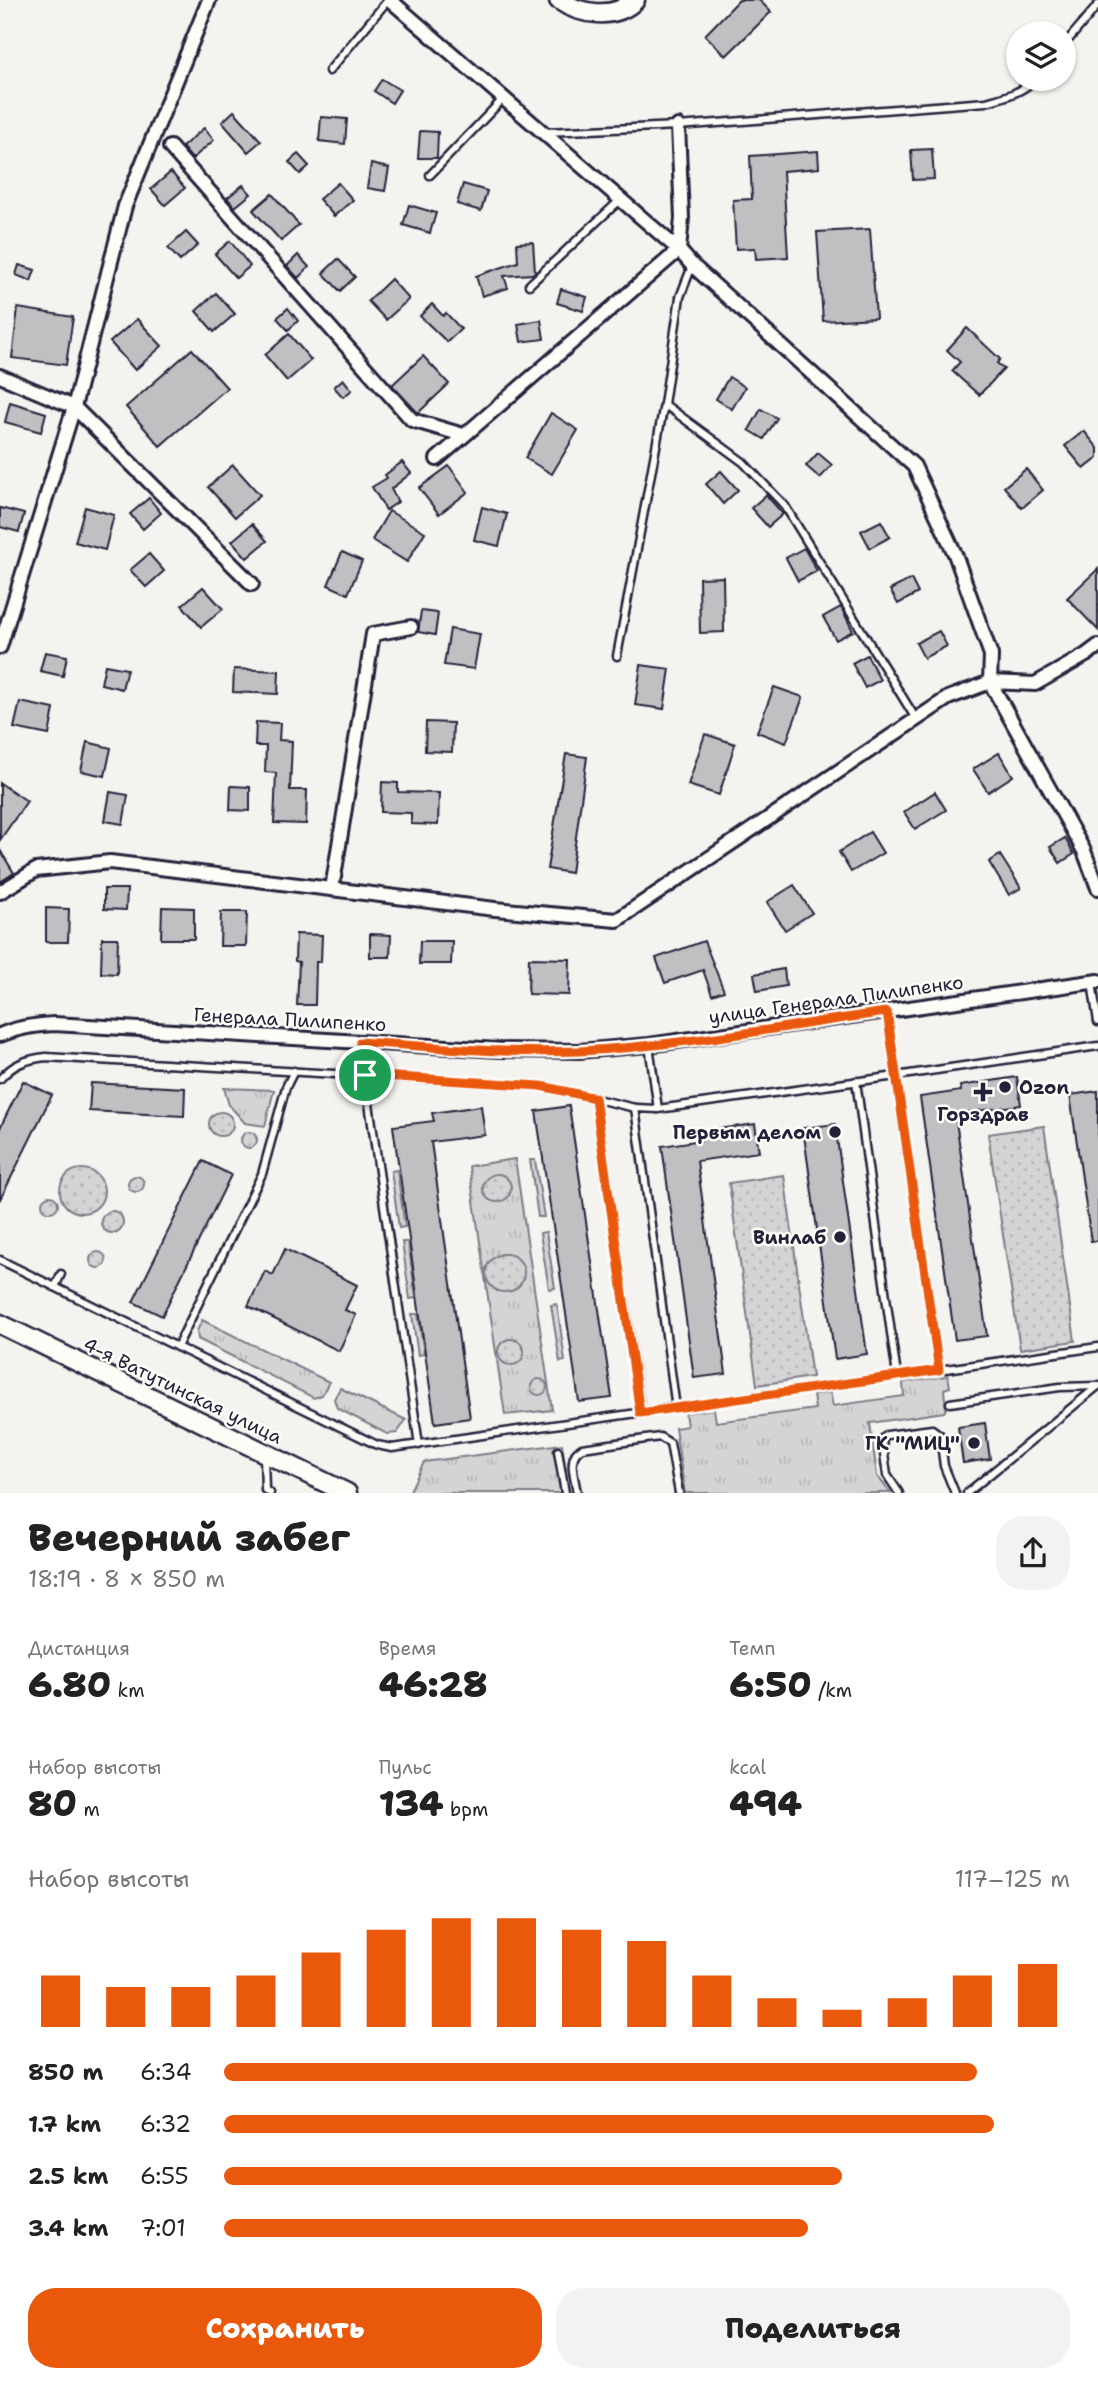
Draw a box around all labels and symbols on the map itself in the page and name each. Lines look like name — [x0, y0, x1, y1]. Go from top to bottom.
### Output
street label: улица Генерала Пилипенко — [707, 969, 965, 1030]
street label: Генерала Пилипенко — [193, 1002, 387, 1037]
pin — [335, 1045, 395, 1105]
place label: Ozon — [1019, 1075, 1069, 1100]
marker: Ozon — [997, 1079, 1013, 1095]
marker: Горздрав — [975, 1084, 991, 1100]
place label: Горздрав — [937, 1102, 1029, 1127]
place label: Первым делом — [673, 1120, 821, 1145]
marker: Первым делом — [827, 1124, 843, 1140]
place label: Винлаб — [753, 1225, 826, 1250]
marker: Винлаб — [832, 1229, 848, 1245]
street label: 4-я Ватутинская улица — [79, 1331, 287, 1450]
place label: ГК "МИЦ" — [865, 1431, 960, 1456]
marker: ГК "МИЦ" — [966, 1435, 982, 1451]

